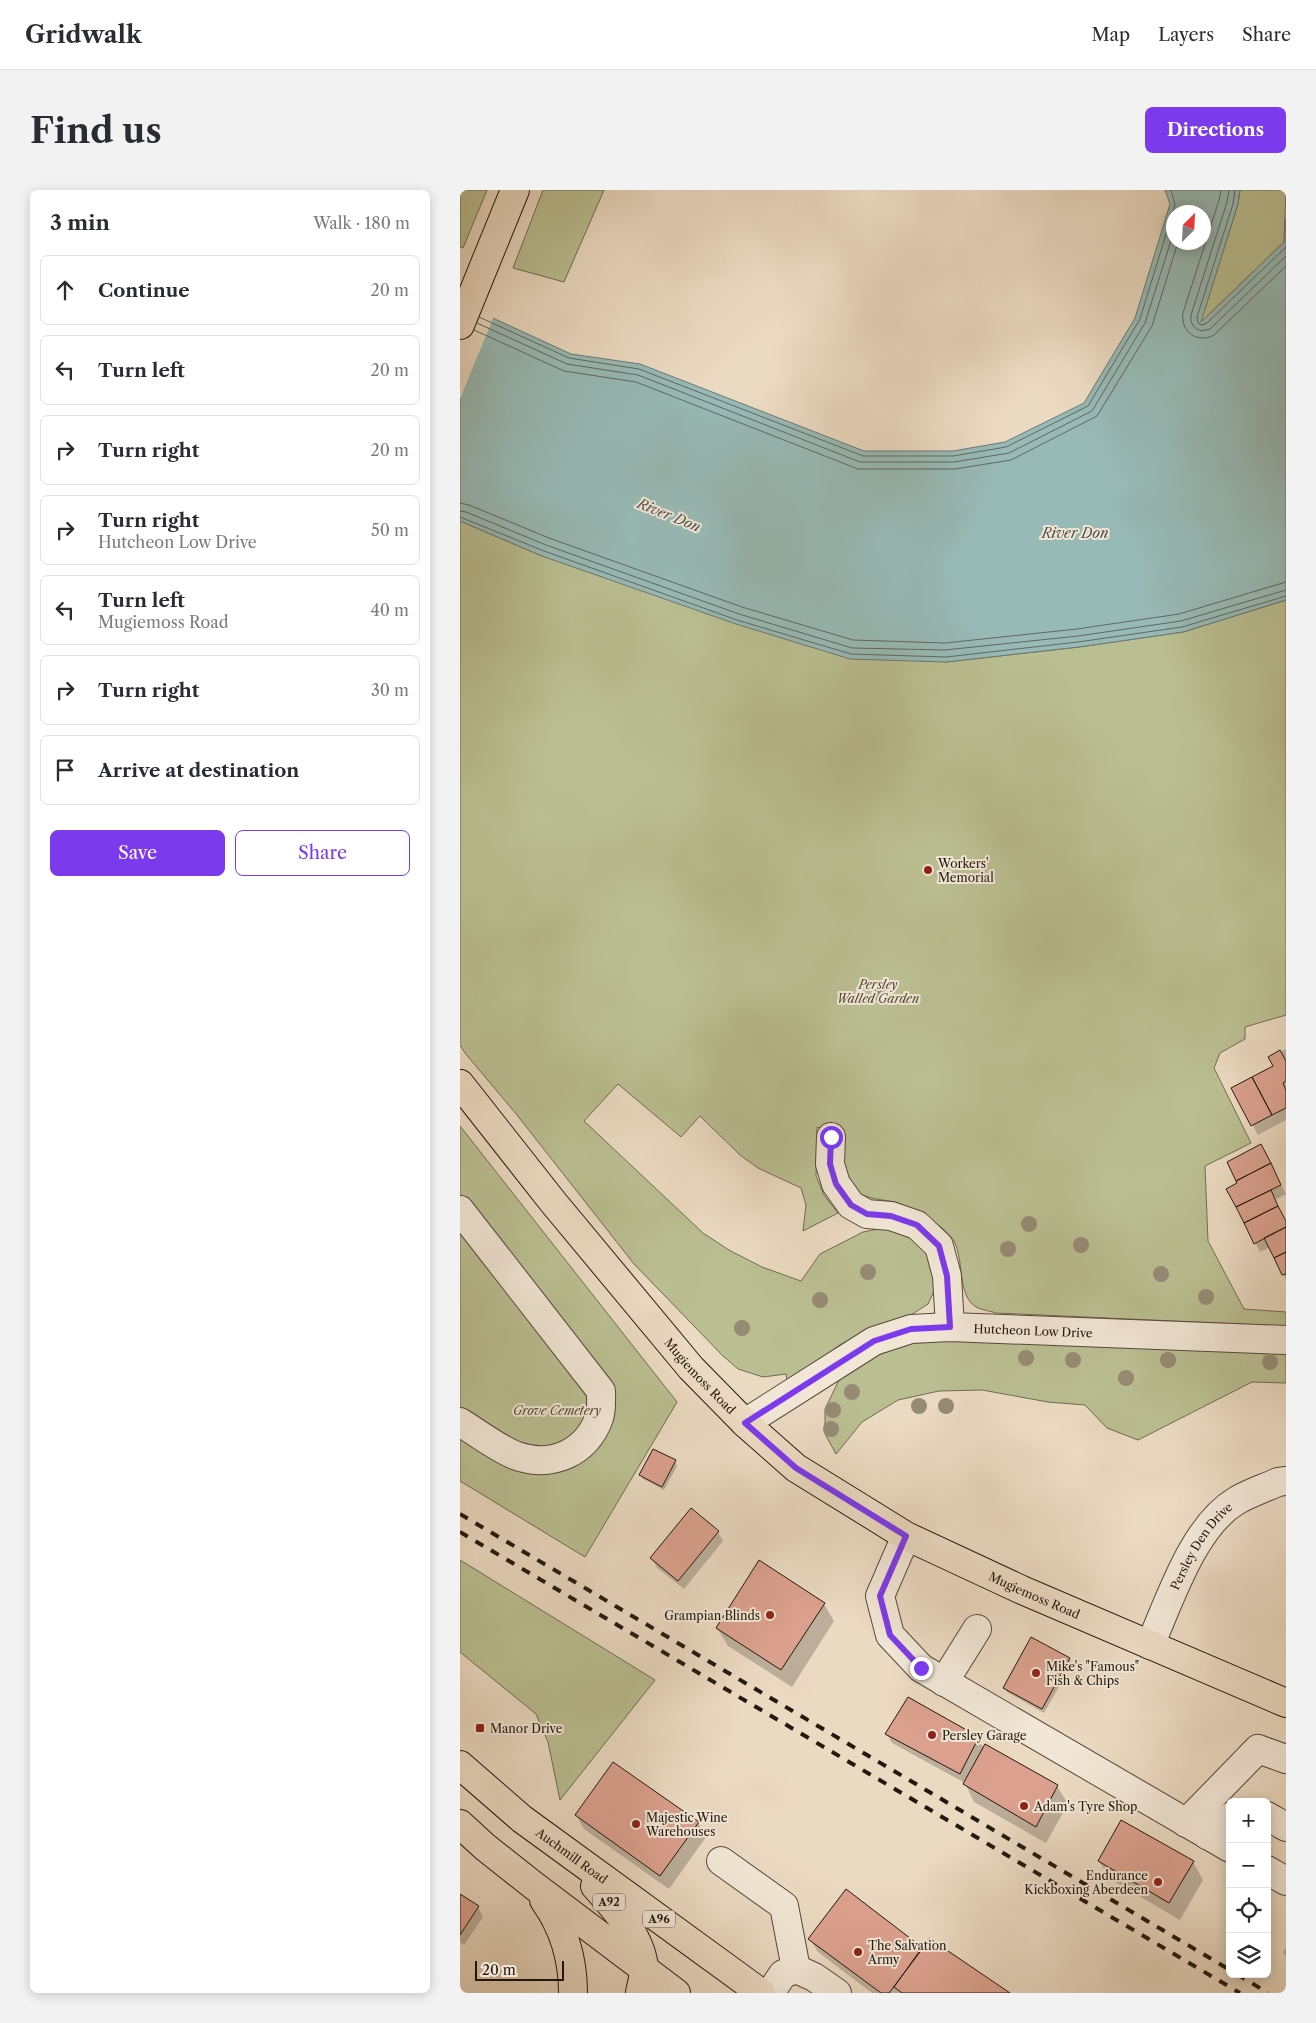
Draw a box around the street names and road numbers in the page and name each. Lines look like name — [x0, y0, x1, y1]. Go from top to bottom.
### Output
street label: Hutcheon Low Drive — [973, 1320, 1093, 1340]
street label: Mugiemoss Road — [662, 1335, 739, 1417]
street label: Persley Den Drive — [1167, 1499, 1235, 1592]
street label: Mugiemoss Road — [987, 1568, 1083, 1622]
street label: Auchmill Road — [532, 1824, 611, 1887]
road number: A92 — [593, 1894, 625, 1910]
road number: A96 — [643, 1910, 675, 1928]

